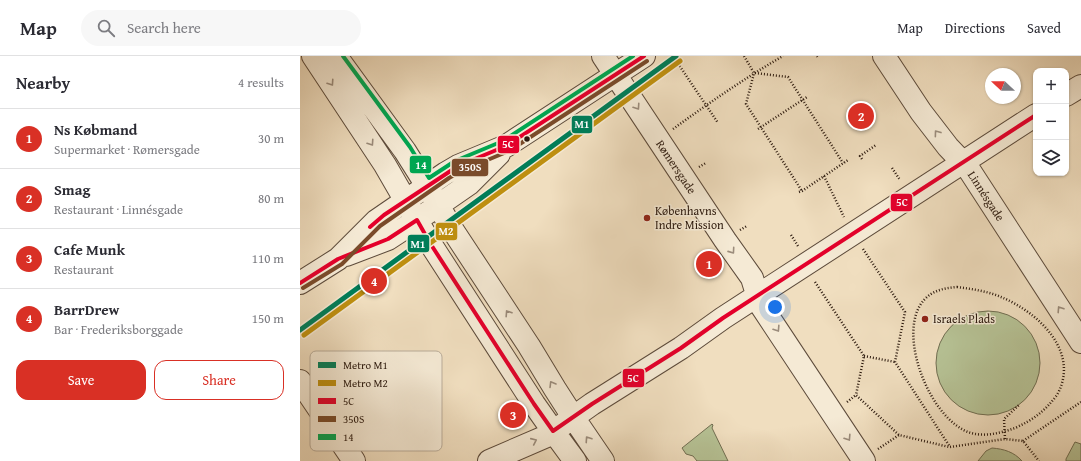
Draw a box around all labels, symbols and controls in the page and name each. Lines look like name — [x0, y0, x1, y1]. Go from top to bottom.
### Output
search box — [81, 10, 361, 46]
text: Map — [20, 14, 57, 42]
icon: search — [95, 17, 117, 39]
text: Search here — [127, 17, 201, 38]
text: Map — [897, 18, 923, 38]
text: Directions — [945, 18, 1005, 38]
text: Saved — [1027, 18, 1061, 38]
north arrow — [985, 68, 1021, 104]
map controls — [1033, 68, 1069, 176]
button: + — [1033, 68, 1069, 104]
text: Nearby — [16, 70, 70, 95]
text: 4 results — [238, 73, 284, 92]
one-way arrow — [326, 79, 334, 86]
pin: 2 — [848, 101, 874, 131]
one-way arrow — [632, 103, 639, 110]
button: − — [1033, 104, 1069, 140]
line badge: M1 — [571, 115, 593, 134]
text: M1 — [574, 116, 590, 132]
text: Ns Købmand — [54, 119, 137, 140]
text: 1 — [26, 129, 32, 148]
text: 30 m — [258, 129, 284, 148]
one-way arrow — [935, 130, 942, 137]
unlabelled marker — [522, 134, 532, 144]
line badge: 5C — [497, 135, 520, 154]
text: 5C — [502, 136, 514, 152]
street label: Rømersgade — [652, 136, 701, 197]
one-way arrow — [366, 138, 373, 145]
text: Supermarket · Rømersgade — [54, 140, 200, 159]
button: layers — [1033, 140, 1069, 176]
line badge: 14 — [409, 155, 432, 174]
text: 14 — [415, 157, 427, 173]
line badge: 350S — [451, 158, 489, 177]
text: 350S — [459, 159, 482, 175]
street label: Linnésgade — [964, 167, 1009, 224]
text: Smag — [54, 179, 90, 200]
text: 2 — [26, 189, 32, 208]
text: 80 m — [258, 189, 284, 208]
line badge: 5C — [890, 193, 913, 212]
text: 5C — [896, 194, 908, 210]
text: Restaurant · Linnésgade — [54, 200, 183, 219]
place label: Københavns Indre Mission — [655, 202, 724, 233]
marker: Københavns Indre Mission — [642, 213, 652, 223]
line badge: M2 — [435, 222, 458, 241]
text: M2 — [438, 223, 454, 239]
line badge: M1 — [407, 234, 430, 253]
text: M1 — [410, 236, 426, 252]
text: Cafe Munk — [54, 239, 125, 260]
one-way arrow — [727, 246, 734, 253]
text: 3 — [26, 249, 32, 268]
text: 110 m — [252, 249, 284, 268]
pin: 1 — [696, 249, 722, 279]
text: Restaurant — [54, 260, 114, 279]
pin: 4 — [361, 266, 387, 296]
your location — [765, 297, 785, 317]
text: BarrDrew — [54, 299, 119, 320]
one-way arrow — [1057, 306, 1065, 313]
text: 4 — [26, 309, 32, 328]
text: 150 m — [252, 309, 284, 328]
place label: Israels Plads — [933, 310, 995, 327]
one-way arrow — [505, 311, 512, 318]
marker: Israels Plads — [920, 314, 930, 324]
text: Bar · Frederiksborggade — [54, 320, 183, 339]
one-way arrow — [772, 325, 780, 332]
legend — [310, 351, 442, 451]
text: Metro M1 — [343, 357, 388, 373]
button: Save — [16, 360, 146, 400]
button: Share — [154, 360, 284, 400]
line badge: 5C — [622, 368, 645, 388]
text: 5C — [627, 370, 639, 386]
text: Metro M2 — [343, 375, 388, 391]
one-way arrow — [549, 381, 557, 388]
text: 5C — [343, 393, 354, 409]
pin: 3 — [500, 400, 526, 430]
text: 350S — [343, 411, 364, 427]
text: 14 — [343, 429, 354, 445]
one-way arrow — [844, 434, 851, 441]
one-way arrow — [586, 437, 593, 444]
one-way arrow — [530, 438, 537, 446]

